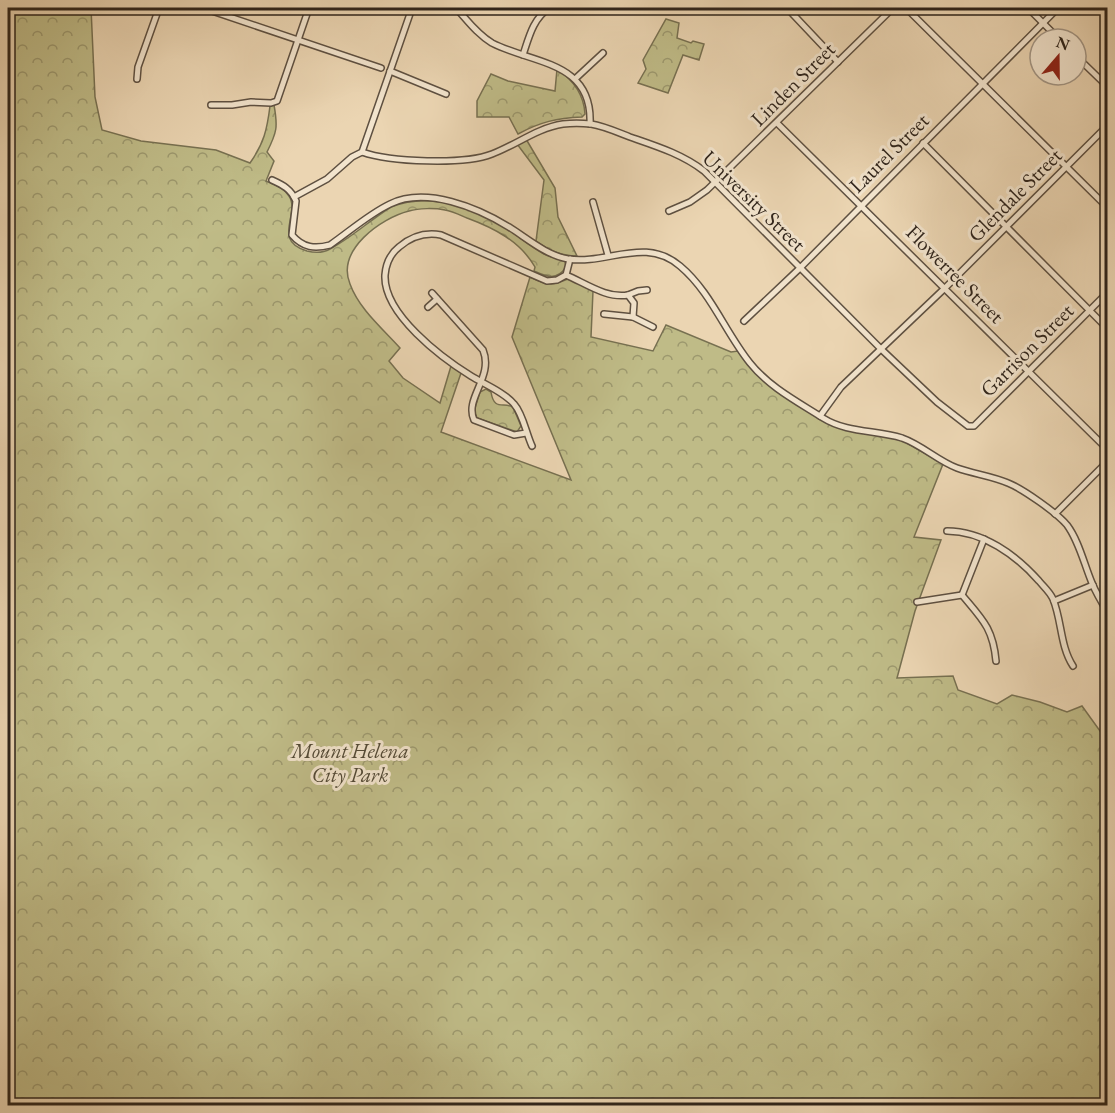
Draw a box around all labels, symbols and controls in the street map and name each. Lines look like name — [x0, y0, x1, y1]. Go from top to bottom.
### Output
north arrow — [1028, 27, 1088, 87]
text: N — [1053, 31, 1073, 55]
street label: Linden Street — [745, 35, 841, 132]
street label: Laurel Street — [843, 107, 935, 198]
street label: Glendale Street — [962, 142, 1068, 247]
street label: University Street — [697, 145, 812, 257]
street label: Flowerree Street — [900, 219, 1011, 329]
street label: Garrison Street — [974, 297, 1079, 402]
park label: Mount Helena City Park — [289, 737, 409, 788]

